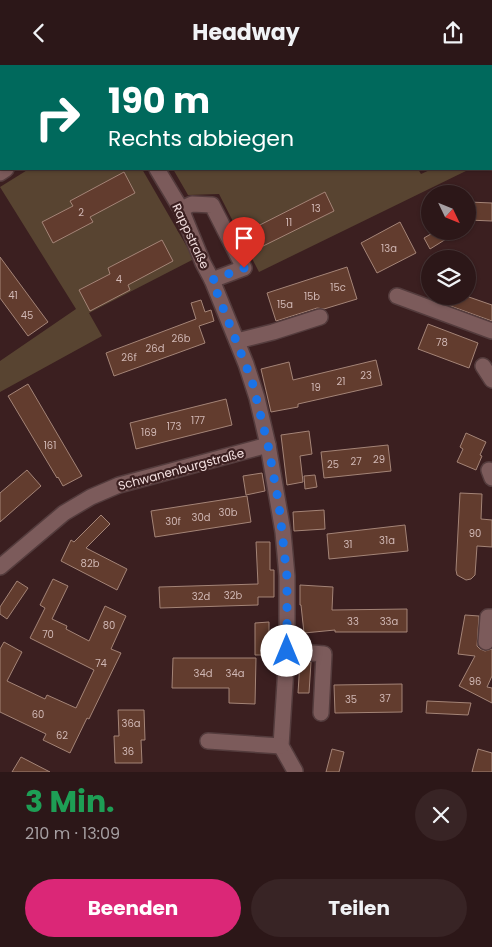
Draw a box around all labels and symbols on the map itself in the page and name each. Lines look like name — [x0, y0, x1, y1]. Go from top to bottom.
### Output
north arrow — [421, 185, 476, 240]
street label: Rappstraße — [168, 200, 214, 272]
house number: 13 — [311, 201, 321, 216]
house number: 2 — [78, 205, 84, 220]
house number: 11 — [286, 215, 292, 230]
pin — [223, 217, 265, 268]
house number: 13a — [381, 241, 397, 256]
house number: 4 — [116, 272, 122, 287]
house number: 15c — [330, 280, 346, 295]
house number: 41 — [8, 288, 18, 303]
house number: 15b — [304, 289, 320, 304]
house number: 15a — [277, 297, 293, 312]
house number: 45 — [21, 308, 33, 323]
house number: 26b — [172, 331, 191, 346]
house number: 78 — [436, 335, 448, 350]
house number: 26d — [146, 341, 164, 356]
house number: 26f — [121, 350, 137, 365]
house number: 23 — [360, 368, 372, 383]
house number: 21 — [337, 374, 345, 389]
house number: 19 — [311, 380, 321, 395]
house number: 177 — [191, 413, 206, 428]
house number: 173 — [167, 419, 181, 434]
house number: 169 — [141, 425, 157, 440]
house number: 161 — [44, 438, 56, 453]
street label: Schwanenburgstraße — [116, 444, 246, 494]
house number: 29 — [373, 452, 385, 467]
house number: 27 — [350, 454, 362, 469]
house number: 25 — [327, 457, 339, 472]
house number: 30b — [219, 505, 238, 520]
house number: 30d — [192, 510, 210, 525]
house number: 30f — [165, 514, 181, 529]
house number: 90 — [469, 526, 481, 541]
house number: 31a — [379, 533, 395, 548]
house number: 31 — [343, 537, 353, 552]
house number: 82b — [81, 556, 100, 571]
house number: 32b — [224, 588, 242, 603]
house number: 32d — [192, 589, 210, 604]
house number: 33 — [347, 614, 359, 629]
house number: 33a — [380, 614, 398, 629]
house number: 80 — [103, 618, 115, 633]
position arrow — [260, 624, 312, 676]
house number: 70 — [42, 627, 54, 642]
house number: 74 — [95, 656, 107, 671]
house number: 34d — [194, 666, 212, 681]
house number: 34a — [226, 666, 244, 681]
house number: 96 — [469, 674, 481, 689]
house number: 37 — [379, 691, 391, 706]
house number: 35 — [345, 692, 357, 707]
house number: 60 — [32, 707, 44, 722]
house number: 36a — [122, 716, 141, 731]
house number: 62 — [56, 728, 68, 743]
house number: 36 — [122, 744, 134, 759]

